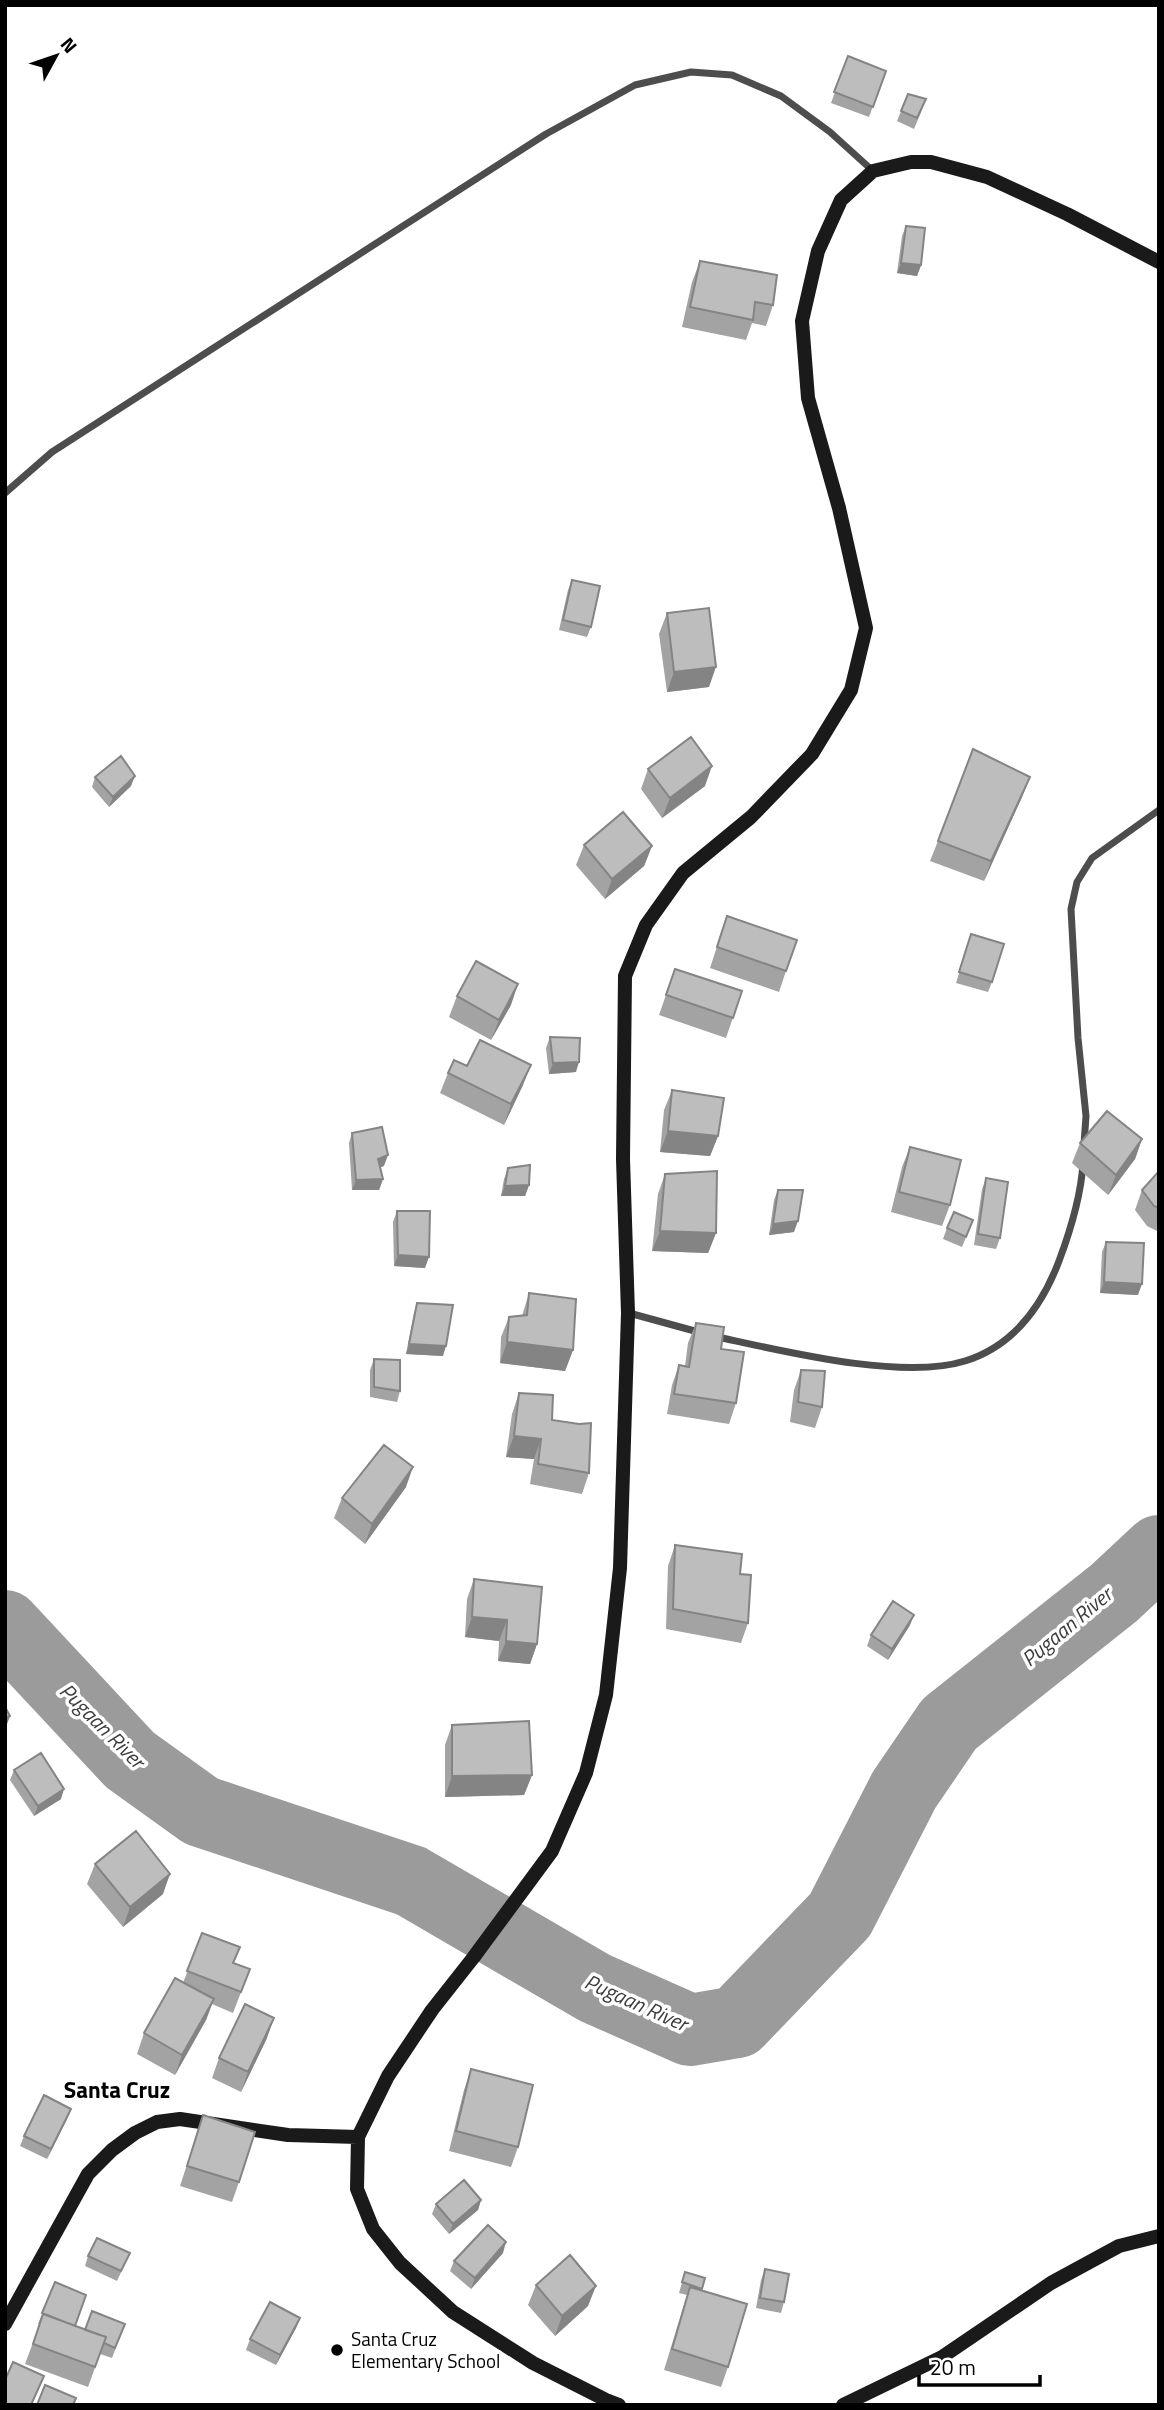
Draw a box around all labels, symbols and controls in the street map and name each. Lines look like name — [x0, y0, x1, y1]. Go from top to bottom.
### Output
north arrow — [21, 21, 91, 91]
text: N — [54, 30, 85, 59]
water label: Pugaan River — [1014, 1577, 1120, 1674]
water label: Pugaan River — [53, 1675, 154, 1777]
water label: Pugaan River — [580, 1965, 695, 2040]
district label: Santa Cruz — [64, 2072, 170, 2107]
place label: Santa Cruz Elementary School — [351, 2324, 500, 2375]
marker: Santa Cruz Elementary School — [329, 2342, 345, 2358]
scale bar — [919, 2344, 1040, 2388]
text: 20 m — [930, 2351, 976, 2383]

